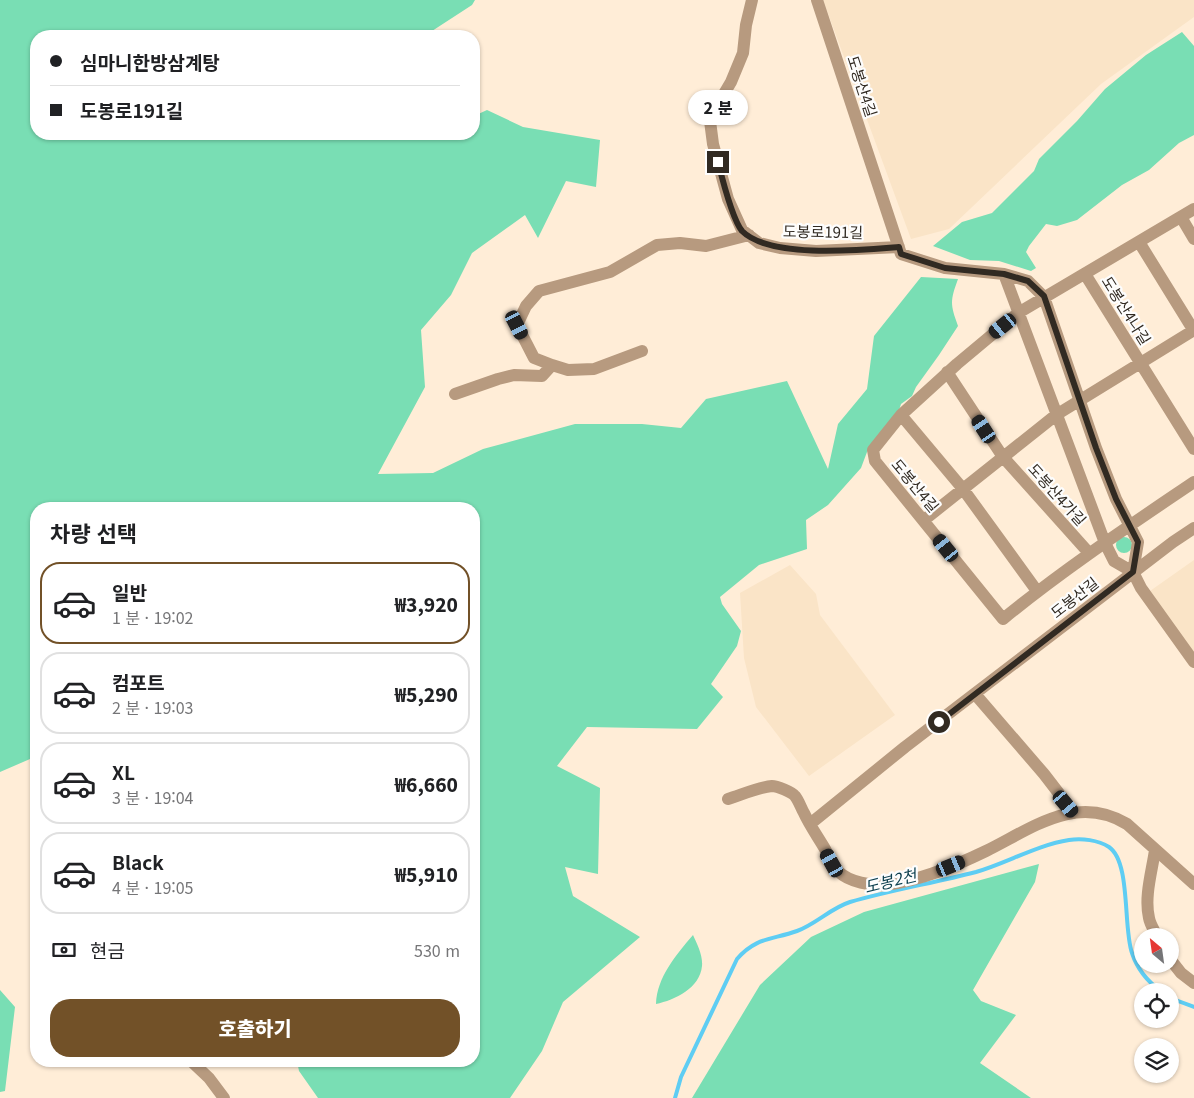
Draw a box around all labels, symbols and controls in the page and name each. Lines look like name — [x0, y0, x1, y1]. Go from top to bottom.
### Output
text: 심마니한방삼계탕 — [80, 48, 220, 75]
street label: 도봉산4길 — [843, 53, 883, 119]
callout: 2 분 — [688, 90, 748, 124]
text: 2 분 — [704, 95, 732, 119]
text: 도봉로191길 — [80, 96, 184, 123]
route end — [707, 151, 729, 173]
street label: 도봉로191길 — [783, 220, 863, 242]
street label: 도봉산4나길 — [1098, 272, 1156, 348]
car — [503, 308, 530, 342]
car — [986, 311, 1019, 341]
car — [969, 412, 998, 446]
street label: 도봉산4길 — [888, 454, 944, 516]
street label: 도봉산4가길 — [1024, 458, 1092, 530]
text: 차량 선택 — [50, 516, 137, 548]
car — [930, 532, 961, 564]
street label: 도봉산길 — [1046, 572, 1102, 622]
text: 일반 — [112, 578, 147, 605]
icon: car — [52, 581, 97, 626]
text: ₩3,920 — [395, 590, 458, 617]
text: 1 분 · 19:02 — [112, 605, 194, 629]
text: 컴포트 — [112, 668, 164, 695]
icon: car — [52, 671, 97, 716]
text: ₩5,290 — [395, 680, 458, 707]
text: 2 분 · 19:03 — [112, 695, 194, 719]
route start — [928, 711, 950, 733]
text: XL — [112, 758, 135, 785]
icon: car — [52, 761, 97, 806]
text: ₩6,660 — [395, 770, 458, 797]
text: 3 분 · 19:04 — [112, 785, 194, 809]
car — [1050, 788, 1081, 820]
car — [818, 846, 845, 880]
text: Black — [112, 848, 164, 875]
icon: car — [52, 851, 97, 896]
car — [934, 853, 967, 879]
text: ₩5,910 — [395, 860, 458, 887]
water label: 도봉2천 — [861, 861, 921, 898]
text: 4 분 · 19:05 — [112, 875, 194, 899]
north arrow — [1134, 928, 1179, 972]
map controls — [1134, 928, 1179, 1083]
icon: cash — [50, 936, 78, 964]
text: 현금 — [90, 936, 125, 963]
text: 530 m — [414, 938, 460, 962]
button: locate — [1134, 983, 1179, 1028]
button: 호출하기 — [50, 999, 460, 1057]
button: layers — [1134, 1038, 1179, 1083]

